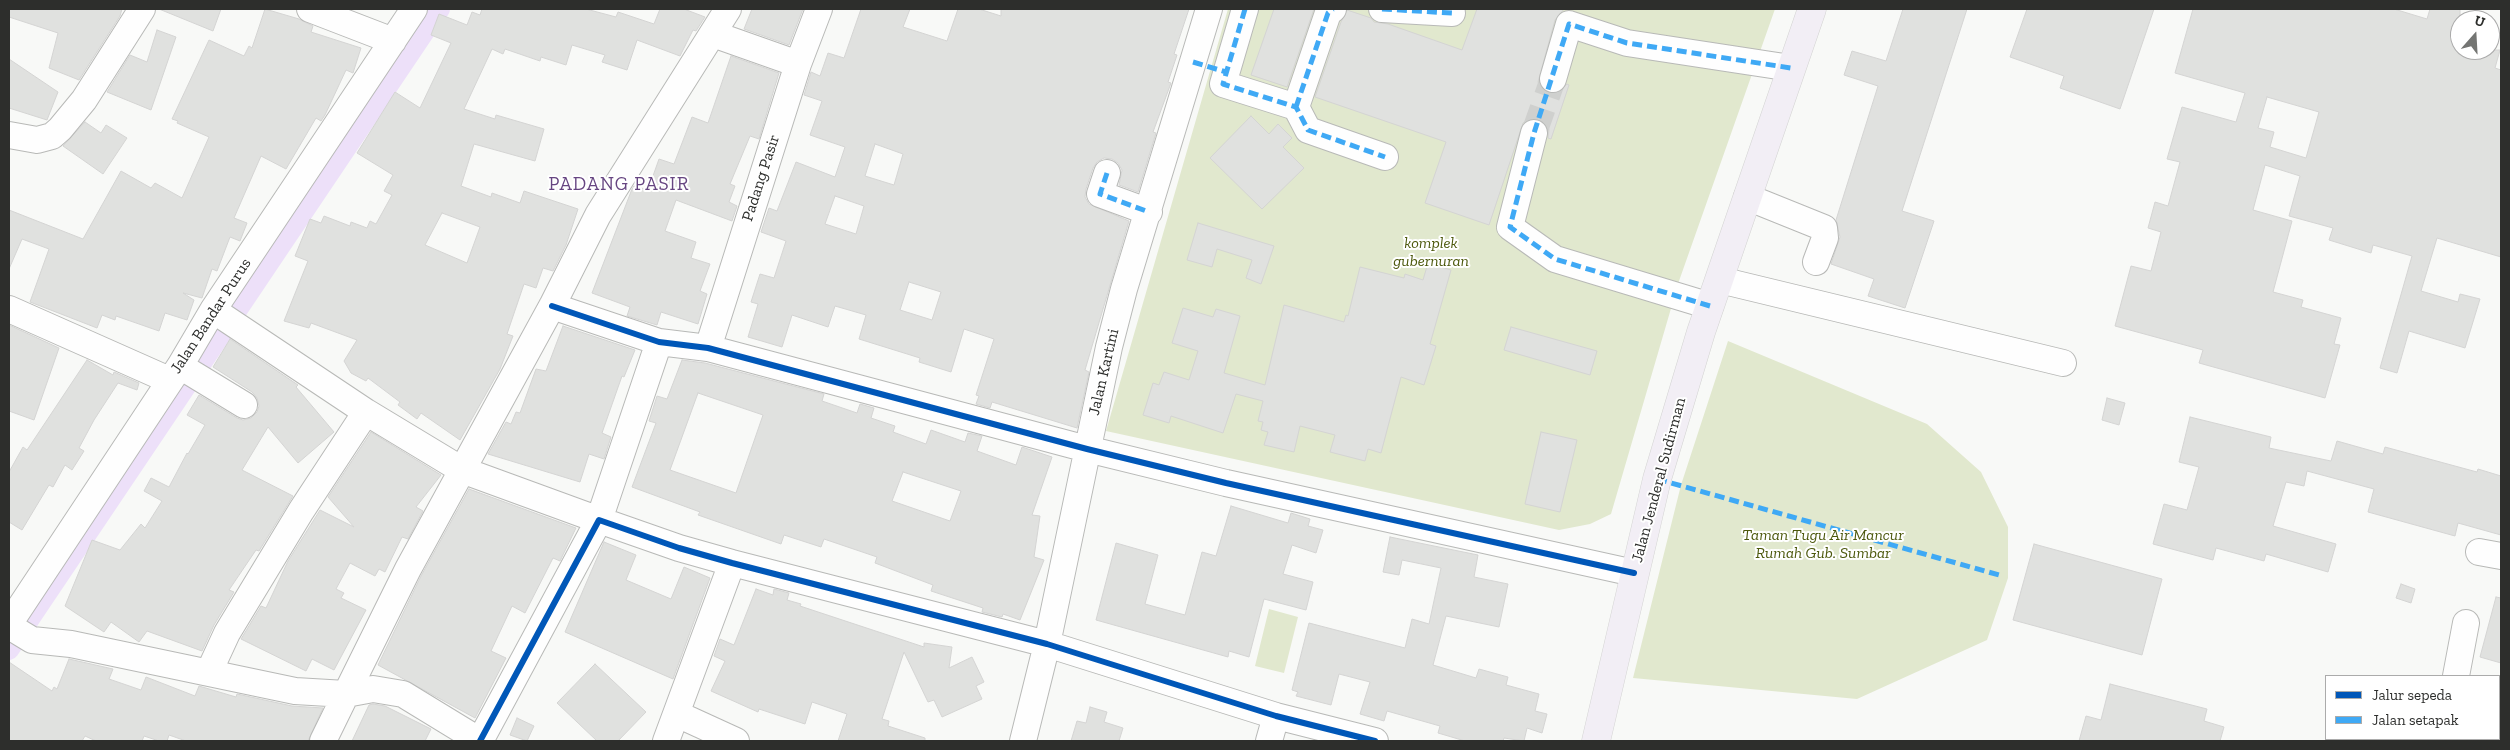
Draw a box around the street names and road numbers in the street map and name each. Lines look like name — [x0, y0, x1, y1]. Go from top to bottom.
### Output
street label: Padang Pasir — [738, 132, 784, 224]
street label: Jalan Bandar Purus — [167, 255, 255, 377]
street label: Jalan Kartini — [1085, 327, 1123, 417]
street label: Jalan Jenderal Sudirman — [1628, 396, 1690, 564]

